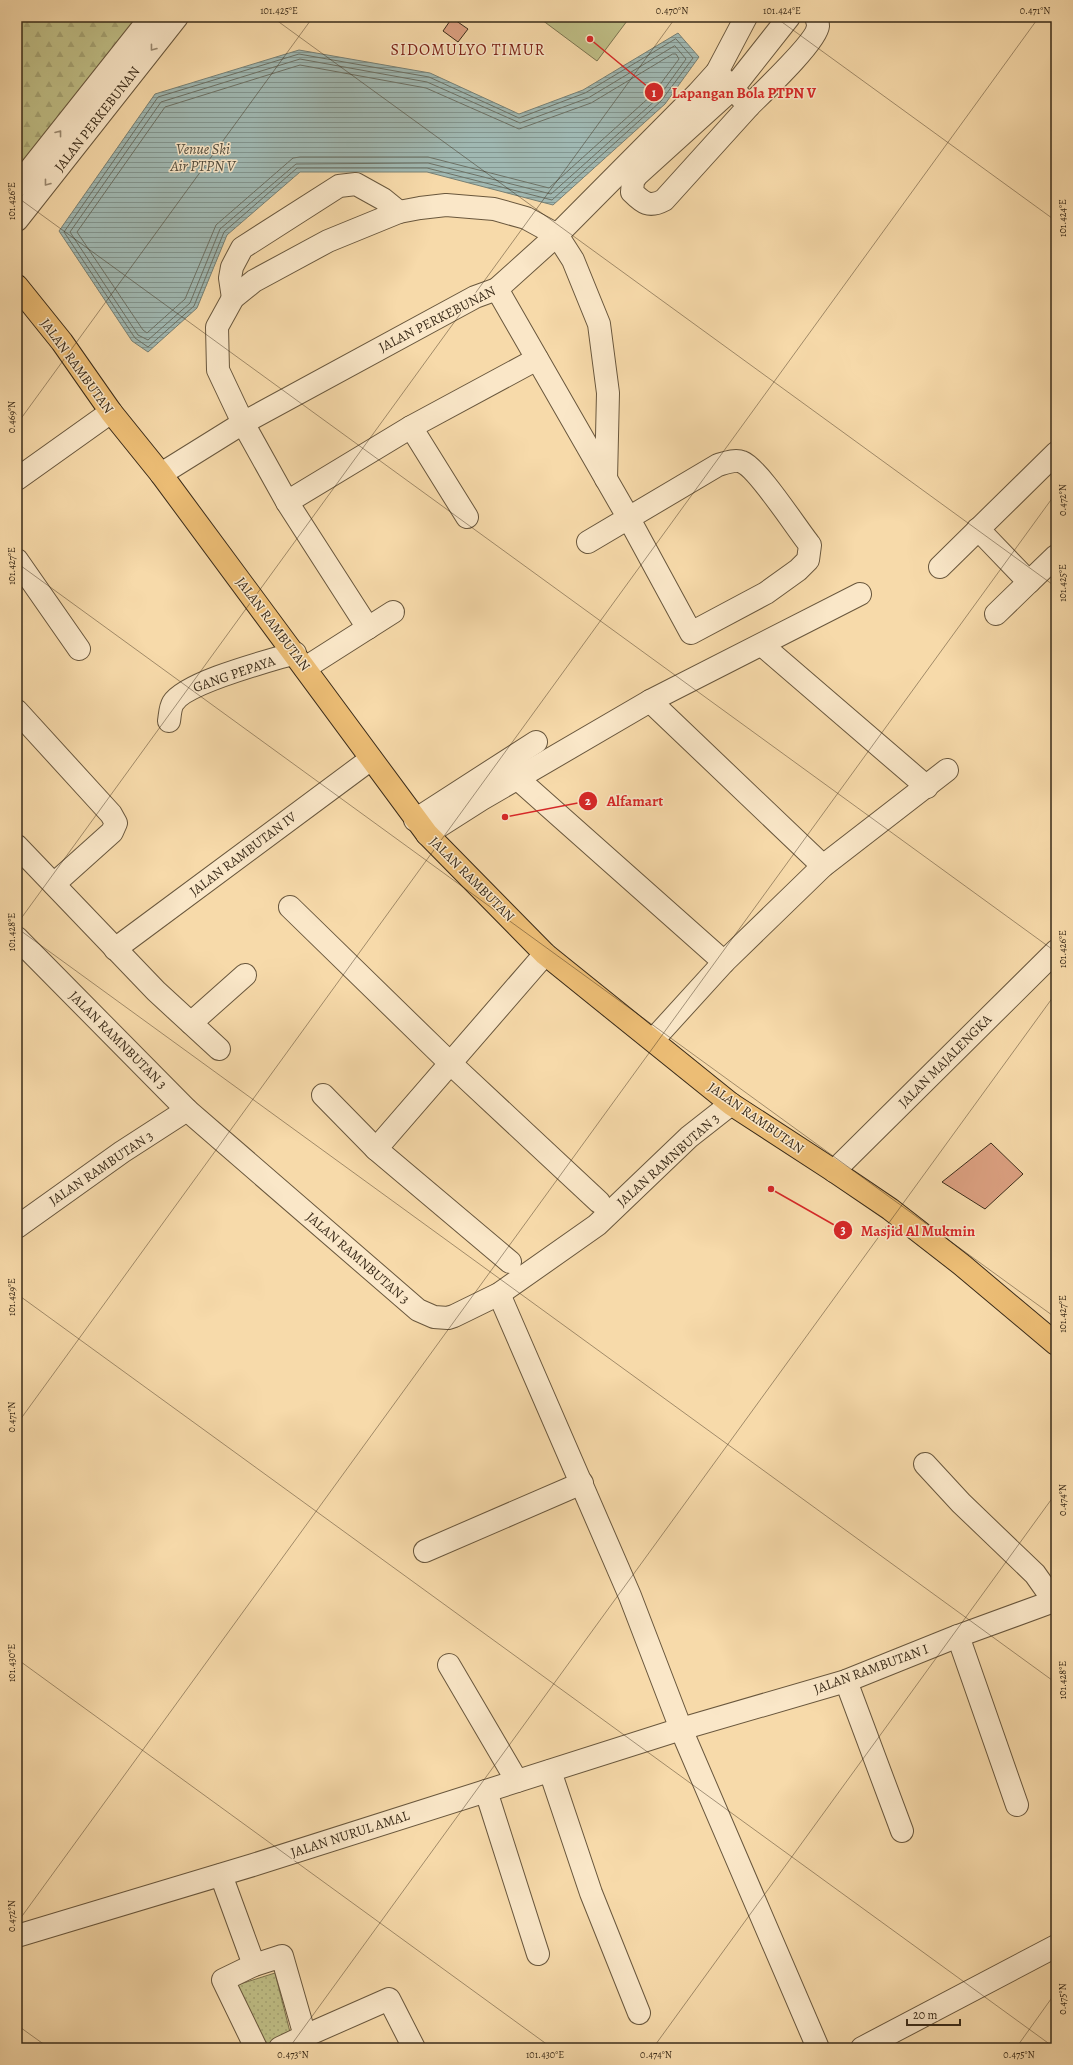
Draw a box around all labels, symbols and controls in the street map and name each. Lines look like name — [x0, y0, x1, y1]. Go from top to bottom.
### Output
text: 101.425°E — [260, 4, 298, 17]
text: 0.470°N — [656, 4, 688, 17]
text: 101.424°E — [763, 4, 801, 17]
text: 0.471°N — [1020, 4, 1050, 17]
district label: SIDOMULYO TIMUR — [391, 39, 545, 61]
one-way arrow — [151, 43, 158, 50]
street label: JALAN PERKEBUNAN — [50, 62, 144, 176]
callout: Lapangan Bola PTPN V — [644, 79, 824, 106]
text: Lapangan Bola PTPN V — [672, 83, 817, 103]
text: 1 — [652, 85, 657, 101]
one-way arrow — [54, 131, 61, 138]
water label: Venue Ski Air PTPN V — [169, 139, 237, 176]
one-way arrow — [44, 178, 51, 185]
text: 101.426°E — [5, 182, 18, 220]
text: 101.424°E — [1056, 199, 1069, 237]
street label: JALAN PERKEBUNAN — [375, 281, 499, 357]
street label: JALAN RAMBUTAN — [36, 315, 118, 417]
text: 0.469°N — [5, 401, 18, 433]
text: 0.472°N — [1056, 484, 1069, 516]
text: 101.427°E — [5, 547, 18, 585]
text: 101.425°E — [1056, 564, 1069, 602]
street label: JALAN RAMBUTAN — [231, 573, 315, 675]
street label: GANG PEPAYA — [190, 651, 278, 697]
callout: Alfamart — [578, 787, 671, 814]
text: Alfamart — [606, 791, 663, 811]
text: 2 — [585, 793, 591, 809]
street label: JALAN RAMBUTAN IV — [186, 807, 301, 901]
street label: JALAN RAMBUTAN — [425, 832, 519, 926]
text: 101.428°E — [5, 913, 18, 951]
text: 101.426°E — [1056, 930, 1069, 968]
street label: JALAN RAMNBUTAN 3 — [65, 987, 171, 1093]
street label: JALAN MAJALENGKA — [894, 1010, 996, 1112]
street label: JALAN RAMBUTAN — [704, 1078, 808, 1158]
street label: JALAN RAMNBUTAN 3 — [613, 1109, 723, 1211]
street label: JALAN RAMBUTAN 3 — [45, 1126, 157, 1210]
street label: JALAN RAMNBUTAN 3 — [302, 1208, 414, 1309]
callout: Masjid Al Mukmin — [833, 1217, 983, 1244]
text: Masjid Al Mukmin — [861, 1221, 976, 1241]
text: 3 — [840, 1222, 846, 1238]
text: 101.429°E — [5, 1278, 18, 1316]
text: 101.427°E — [1056, 1295, 1069, 1333]
text: 0.471°N — [5, 1402, 18, 1432]
text: 0.474°N — [1056, 1484, 1069, 1516]
street label: JALAN RAMBUTAN I — [811, 1639, 931, 1699]
text: 101.430°E — [5, 1644, 18, 1682]
text: 101.428°E — [1056, 1661, 1069, 1699]
street label: JALAN NURUL AMAL — [288, 1806, 413, 1862]
text: 0.472°N — [5, 1900, 18, 1932]
text: 0.475°N — [1056, 1983, 1069, 2015]
scale bar — [907, 2001, 960, 2027]
text: 20 m — [913, 2007, 937, 2023]
text: 0.473°N — [277, 2048, 309, 2061]
text: 101.430°E — [526, 2048, 564, 2061]
text: 0.474°N — [640, 2048, 672, 2061]
text: 0.475°N — [1003, 2048, 1035, 2061]

